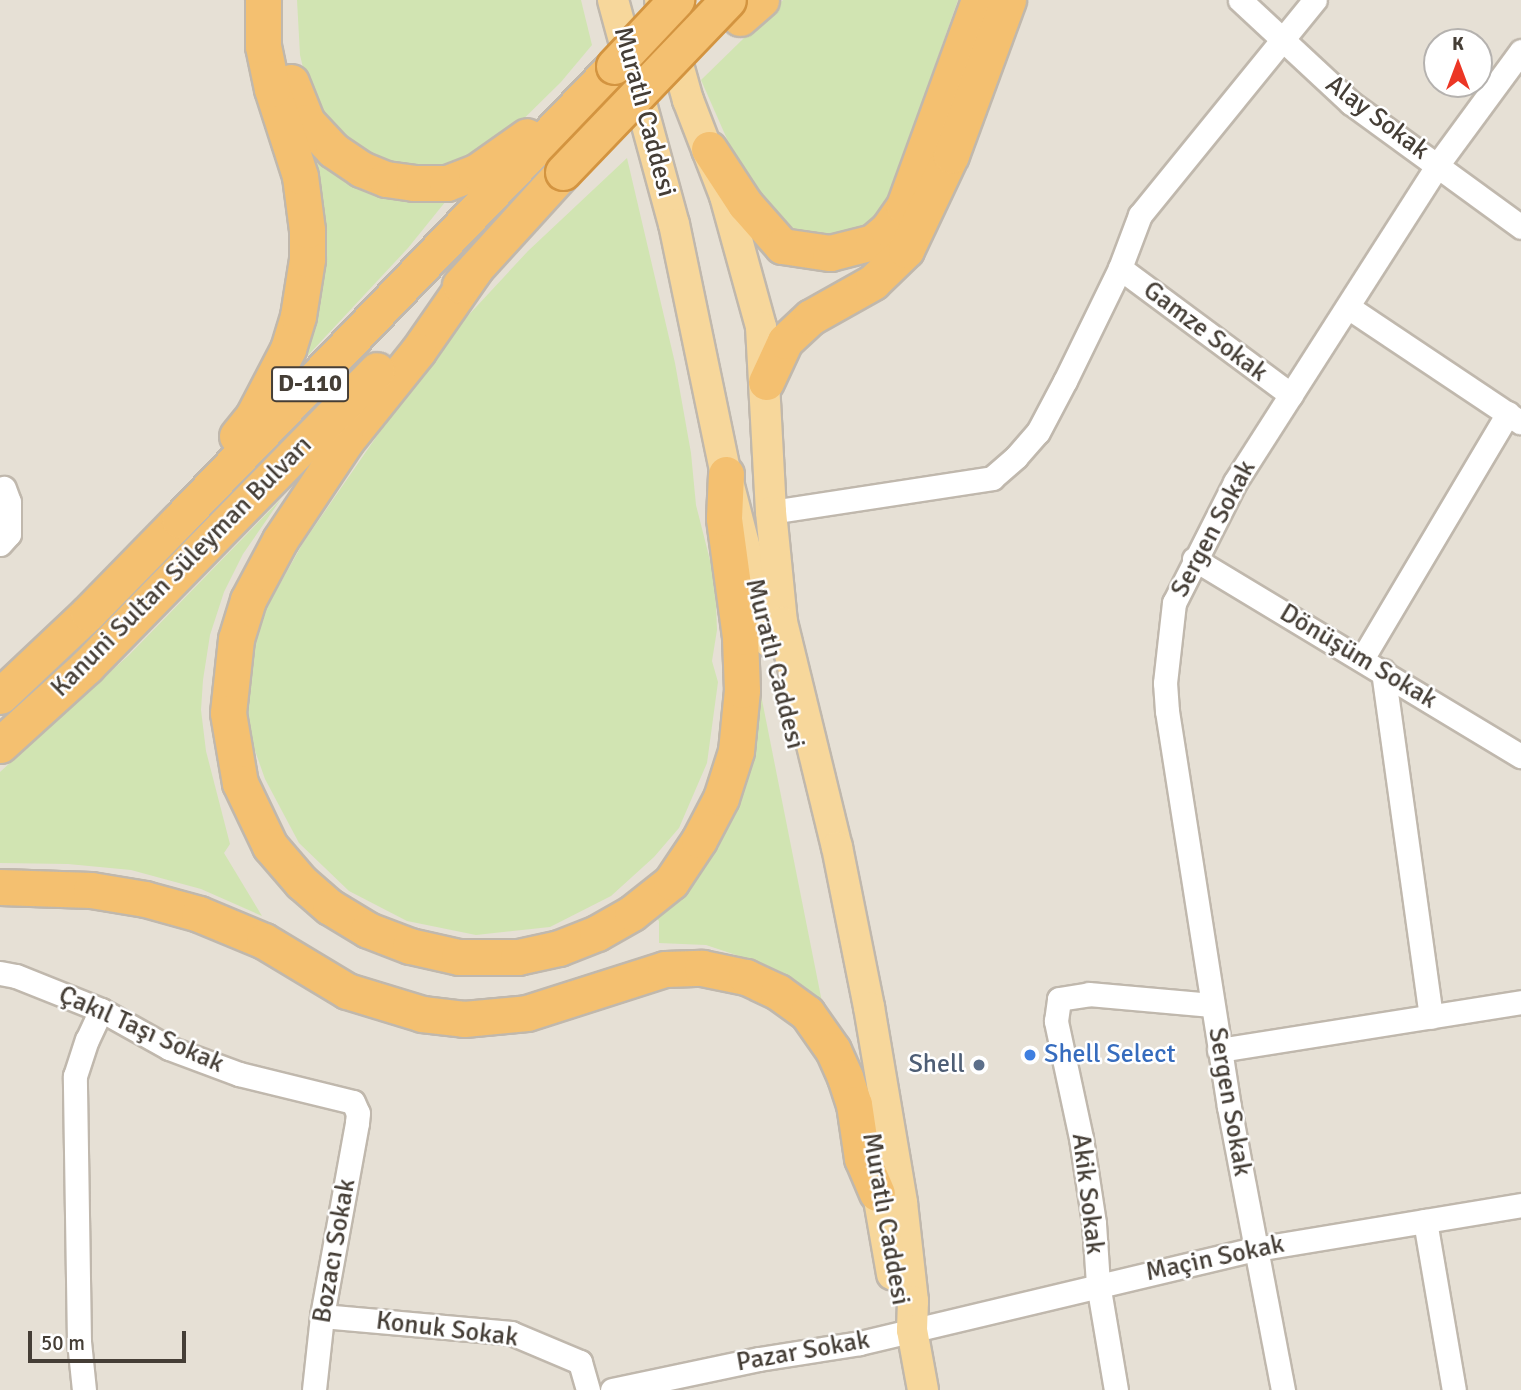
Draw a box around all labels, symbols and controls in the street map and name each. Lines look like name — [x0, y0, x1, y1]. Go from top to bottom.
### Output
street label: Muratlı Caddesi — [606, 24, 682, 200]
north arrow — [1423, 28, 1493, 98]
text: K — [1452, 32, 1464, 56]
street label: Alay Sokak — [1319, 69, 1435, 167]
street label: Gamze Sokak — [1137, 275, 1273, 389]
road number: D-110 — [270, 363, 350, 404]
street label: Kanuni Sultan Süleyman Bulvarı — [45, 430, 319, 704]
street label: Sergen Sokak — [1165, 455, 1263, 603]
street label: Muratlı Caddesi — [738, 576, 810, 752]
street label: Dönüşüm Sokak — [1274, 598, 1442, 716]
street label: Çakıl Taşı Sokak — [54, 980, 228, 1080]
street label: Sergen Sokak — [1201, 1025, 1257, 1179]
place label: Shell Select — [1044, 1039, 1176, 1071]
marker: Shell Select — [1022, 1047, 1038, 1063]
place label: Shell — [908, 1049, 965, 1081]
marker: Shell — [971, 1057, 987, 1073]
street label: Muratlı Caddesi — [854, 1130, 916, 1308]
street label: Akik Sokak — [1064, 1132, 1110, 1256]
street label: Bozacı Sokak — [307, 1176, 363, 1326]
street label: Maçin Sokak — [1143, 1229, 1287, 1289]
street label: Konuk Sokak — [374, 1306, 520, 1354]
scale bar — [32, 1316, 189, 1360]
street label: Pazar Sokak — [734, 1325, 872, 1379]
text: 50 m — [41, 1330, 85, 1356]

